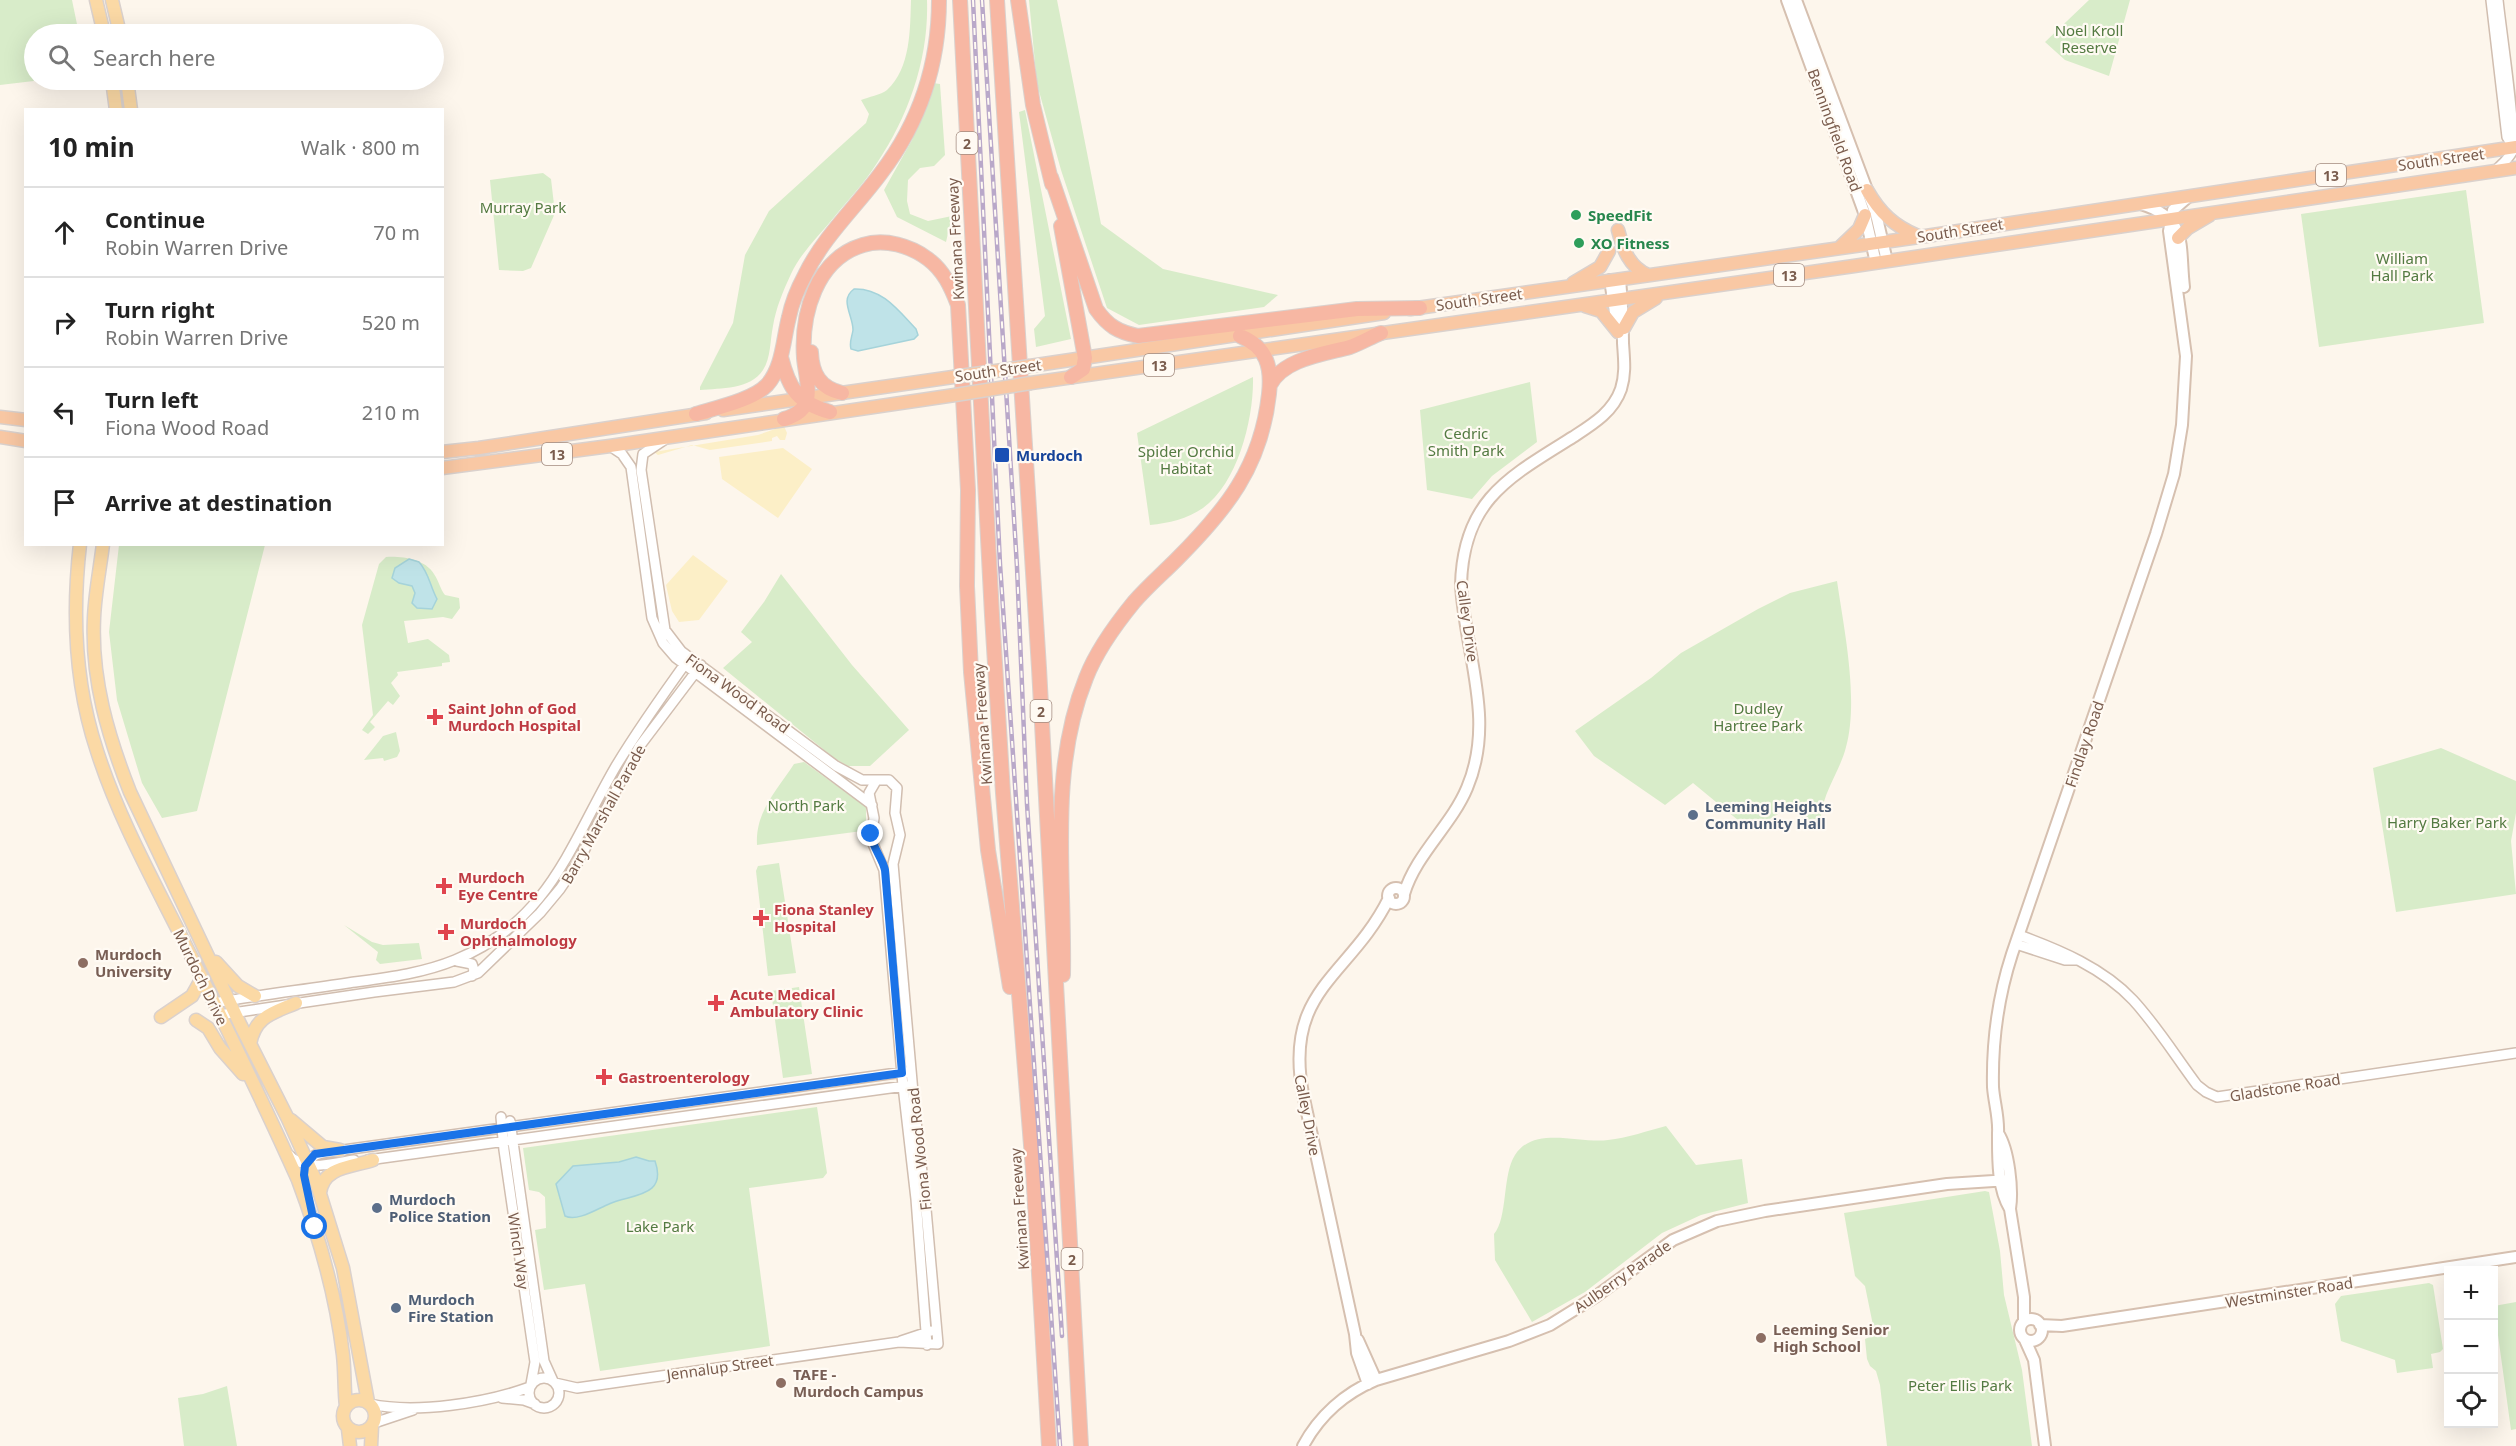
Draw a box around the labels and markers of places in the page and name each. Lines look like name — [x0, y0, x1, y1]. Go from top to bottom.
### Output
place label: SpeedFit — [1588, 205, 1653, 225]
marker: SpeedFit — [1569, 208, 1583, 222]
place label: XO Fitness — [1591, 233, 1670, 253]
marker: XO Fitness — [1572, 236, 1586, 250]
place label: Murdoch — [1016, 445, 1083, 465]
marker: Murdoch — [993, 446, 1011, 464]
place label: Saint John of God Murdoch Hospital — [448, 698, 581, 735]
marker: Saint John of God Murdoch Hospital — [426, 708, 444, 726]
place label: Leeming Heights Community Hall — [1705, 796, 1832, 833]
marker: Leeming Heights Community Hall — [1686, 808, 1700, 822]
place label: Murdoch Eye Centre — [458, 867, 538, 904]
marker: Murdoch Eye Centre — [435, 877, 453, 895]
place label: Fiona Stanley Hospital — [774, 899, 874, 936]
marker: Fiona Stanley Hospital — [752, 909, 770, 927]
place label: Murdoch Ophthalmology — [460, 913, 577, 950]
marker: Murdoch Ophthalmology — [437, 923, 455, 941]
place label: Murdoch University — [95, 944, 172, 981]
marker: Murdoch University — [76, 956, 90, 970]
place label: Acute Medical Ambulatory Clinic — [730, 984, 864, 1021]
marker: Acute Medical Ambulatory Clinic — [707, 994, 725, 1012]
place label: Gastroenterology — [618, 1067, 750, 1087]
marker: Gastroenterology — [595, 1068, 613, 1086]
place label: Murdoch Police Station — [389, 1189, 491, 1226]
marker: Murdoch Police Station — [370, 1201, 384, 1215]
place label: Murdoch Fire Station — [408, 1289, 494, 1326]
marker: Murdoch Fire Station — [389, 1301, 403, 1315]
place label: Leeming Senior High School — [1773, 1319, 1889, 1356]
marker: Leeming Senior High School — [1754, 1331, 1768, 1345]
place label: TAFE - Murdoch Campus — [793, 1364, 924, 1401]
marker: TAFE - Murdoch Campus — [774, 1376, 788, 1390]

